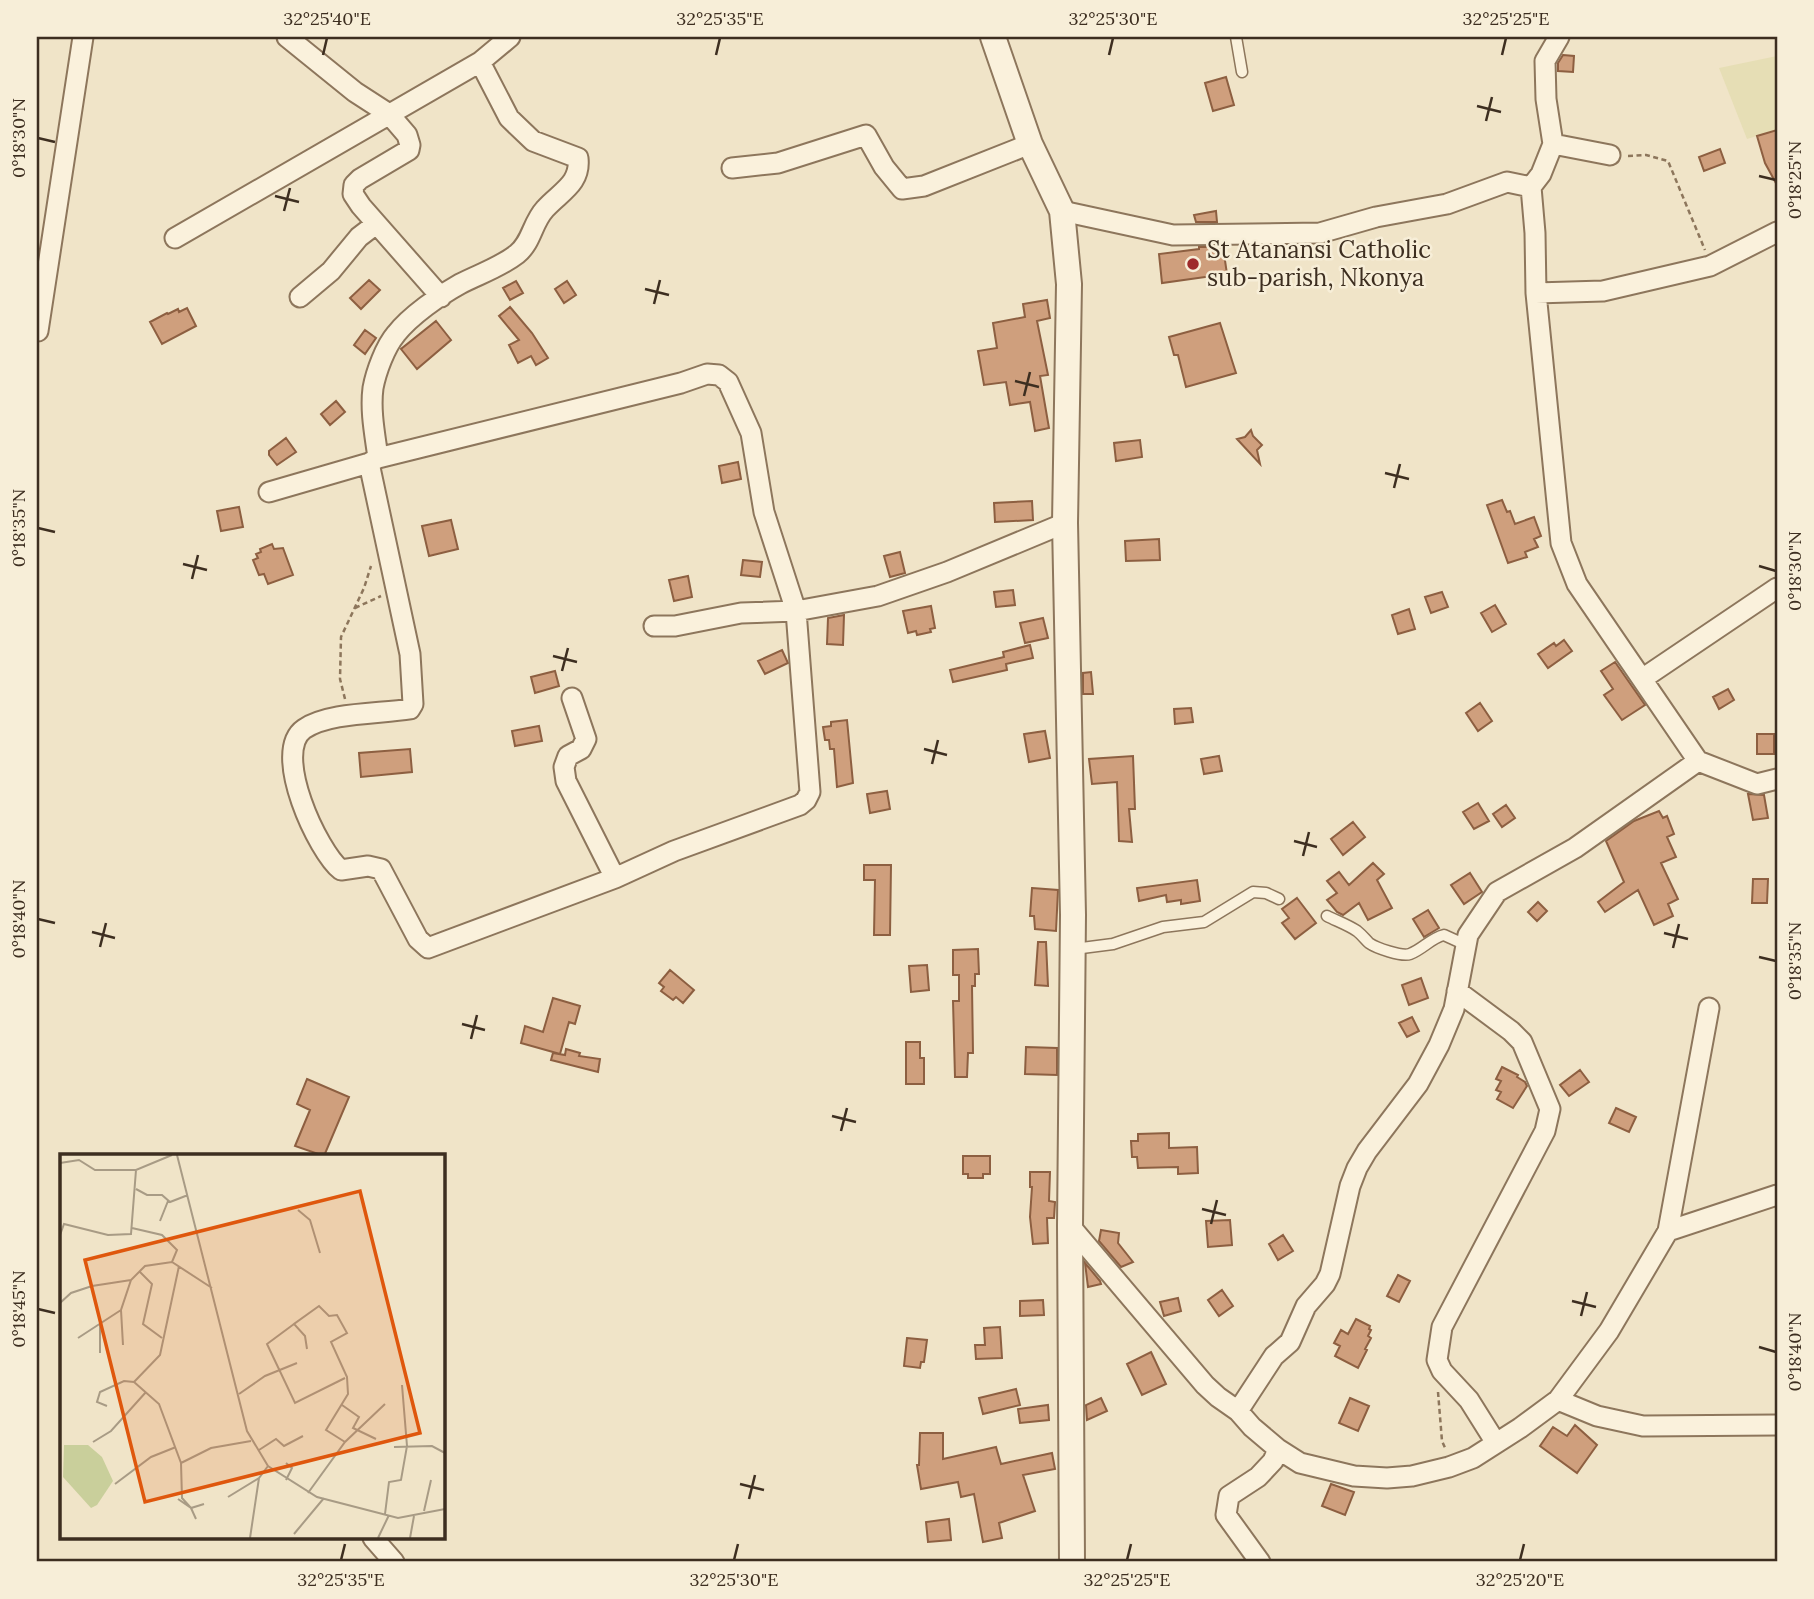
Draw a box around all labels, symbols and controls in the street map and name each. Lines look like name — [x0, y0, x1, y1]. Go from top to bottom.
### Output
text: 32°25'40"E — [283, 7, 371, 30]
text: 32°25'35"E — [676, 7, 764, 30]
text: 32°25'30"E — [1069, 7, 1157, 30]
text: 32°25'25"E — [1462, 7, 1550, 30]
text: 0°18'30"N — [7, 98, 30, 178]
text: 0°18'25"N — [1783, 141, 1806, 219]
place label: St Atanansi Catholic sub-parish, Nkonya — [1207, 234, 1431, 293]
marker: St Atanansi Catholic sub-parish, Nkonya — [1185, 256, 1201, 272]
text: 0°18'35"N — [7, 489, 30, 567]
text: 0°18'30"N — [1783, 531, 1806, 611]
text: 0°18'40"N — [7, 880, 30, 958]
text: 0°18'35"N — [1783, 922, 1806, 1000]
inset map — [60, 1154, 444, 1540]
text: 0°18'45"N — [7, 1270, 30, 1348]
text: 0°18'40"N — [1783, 1313, 1806, 1391]
text: 32°25'35"E — [297, 1568, 385, 1591]
text: 32°25'30"E — [690, 1568, 778, 1591]
text: 32°25'25"E — [1083, 1568, 1171, 1591]
text: 32°25'20"E — [1476, 1568, 1564, 1591]

